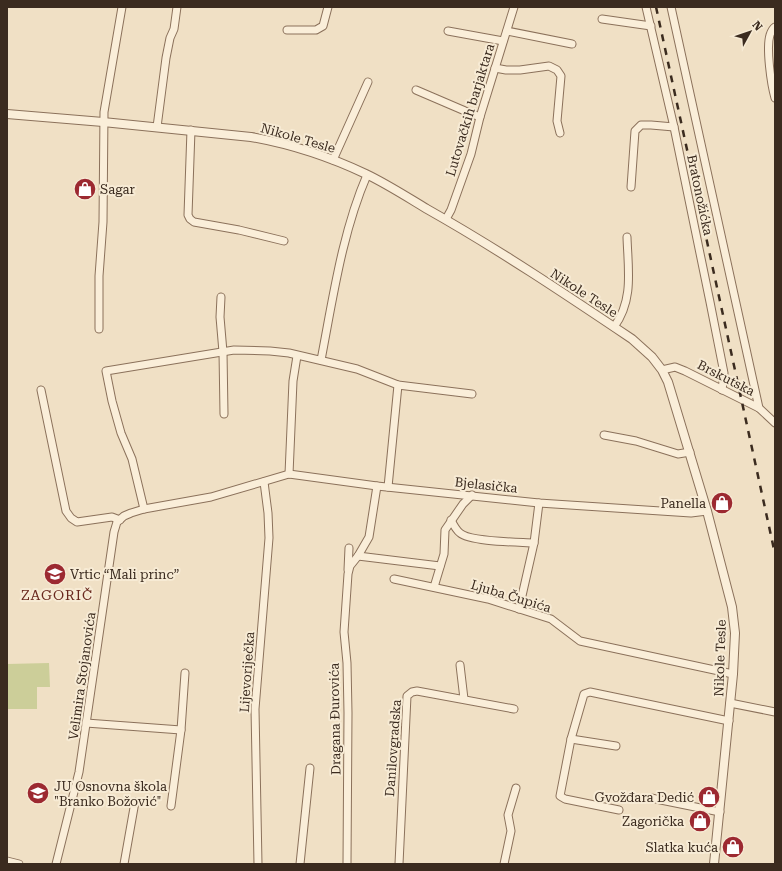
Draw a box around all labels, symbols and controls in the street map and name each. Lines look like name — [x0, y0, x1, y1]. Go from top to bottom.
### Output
north arrow — [730, 12, 770, 52]
text: N — [750, 18, 765, 34]
street label: Lutovačkih barjaktara — [443, 42, 497, 178]
street label: Nikole Tesle — [259, 120, 337, 156]
street label: Bratonožićka — [684, 153, 716, 237]
shop icon: Sagar — [72, 176, 98, 202]
place label: Sagar — [100, 182, 135, 197]
street label: Nikole Tesle — [548, 266, 620, 320]
street label: Brskutska — [695, 357, 757, 399]
street label: Bjelasička — [454, 474, 518, 496]
shop icon: Panella — [709, 490, 735, 516]
place label: Panella — [660, 496, 706, 511]
school or university icon: Vrtic “Mali princ” — [42, 561, 68, 587]
place label: Vrtic “Mali princ” — [70, 567, 179, 582]
street label: Ljuba Čupića — [469, 576, 553, 615]
district label: ZAGORIČ — [21, 587, 93, 603]
street label: Velimira Stojanovića — [66, 611, 98, 741]
street label: Nikole Tesle — [711, 619, 729, 697]
street label: Lijevoriječka — [237, 631, 257, 713]
street label: Dragana Đurovića — [327, 663, 343, 775]
street label: Danilovgradska — [382, 699, 404, 797]
place label: JU Osnovna škola "Branko Božović" — [54, 779, 167, 809]
school or university icon: JU Osnovna škola "Branko Božović" — [25, 780, 51, 806]
shop icon: Gvožđara Dedić — [696, 784, 722, 810]
place label: Gvožđara Dedić — [595, 790, 694, 805]
shop icon: Zagorička — [687, 808, 713, 834]
place label: Zagorička — [622, 814, 684, 829]
shop icon: Slatka kuća — [720, 834, 746, 860]
place label: Slatka kuća — [645, 840, 718, 855]

